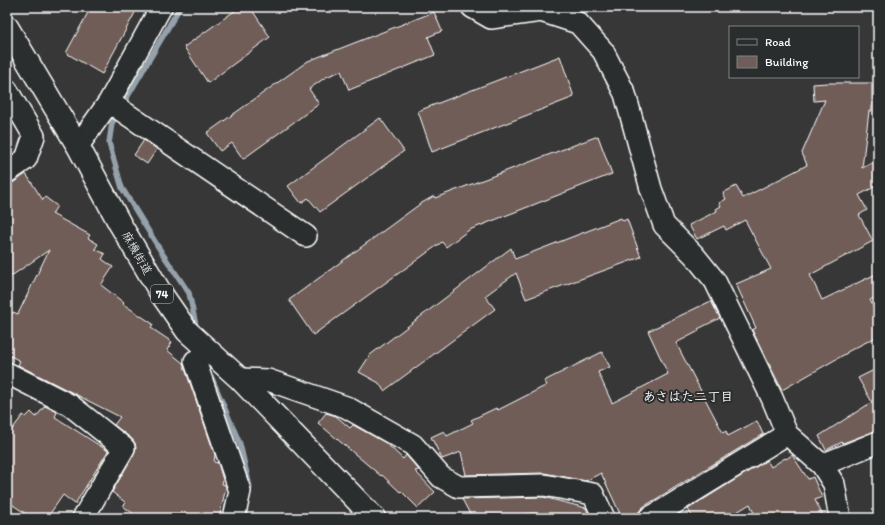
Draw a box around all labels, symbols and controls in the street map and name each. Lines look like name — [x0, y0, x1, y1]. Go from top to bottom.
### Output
legend — [729, 26, 859, 78]
text: Road — [765, 35, 791, 49]
text: Building — [765, 55, 809, 69]
street label: 麻機街道 — [119, 229, 155, 277]
road number: 74 — [151, 285, 173, 303]
district label: あさはた二丁目 — [643, 389, 733, 404]

